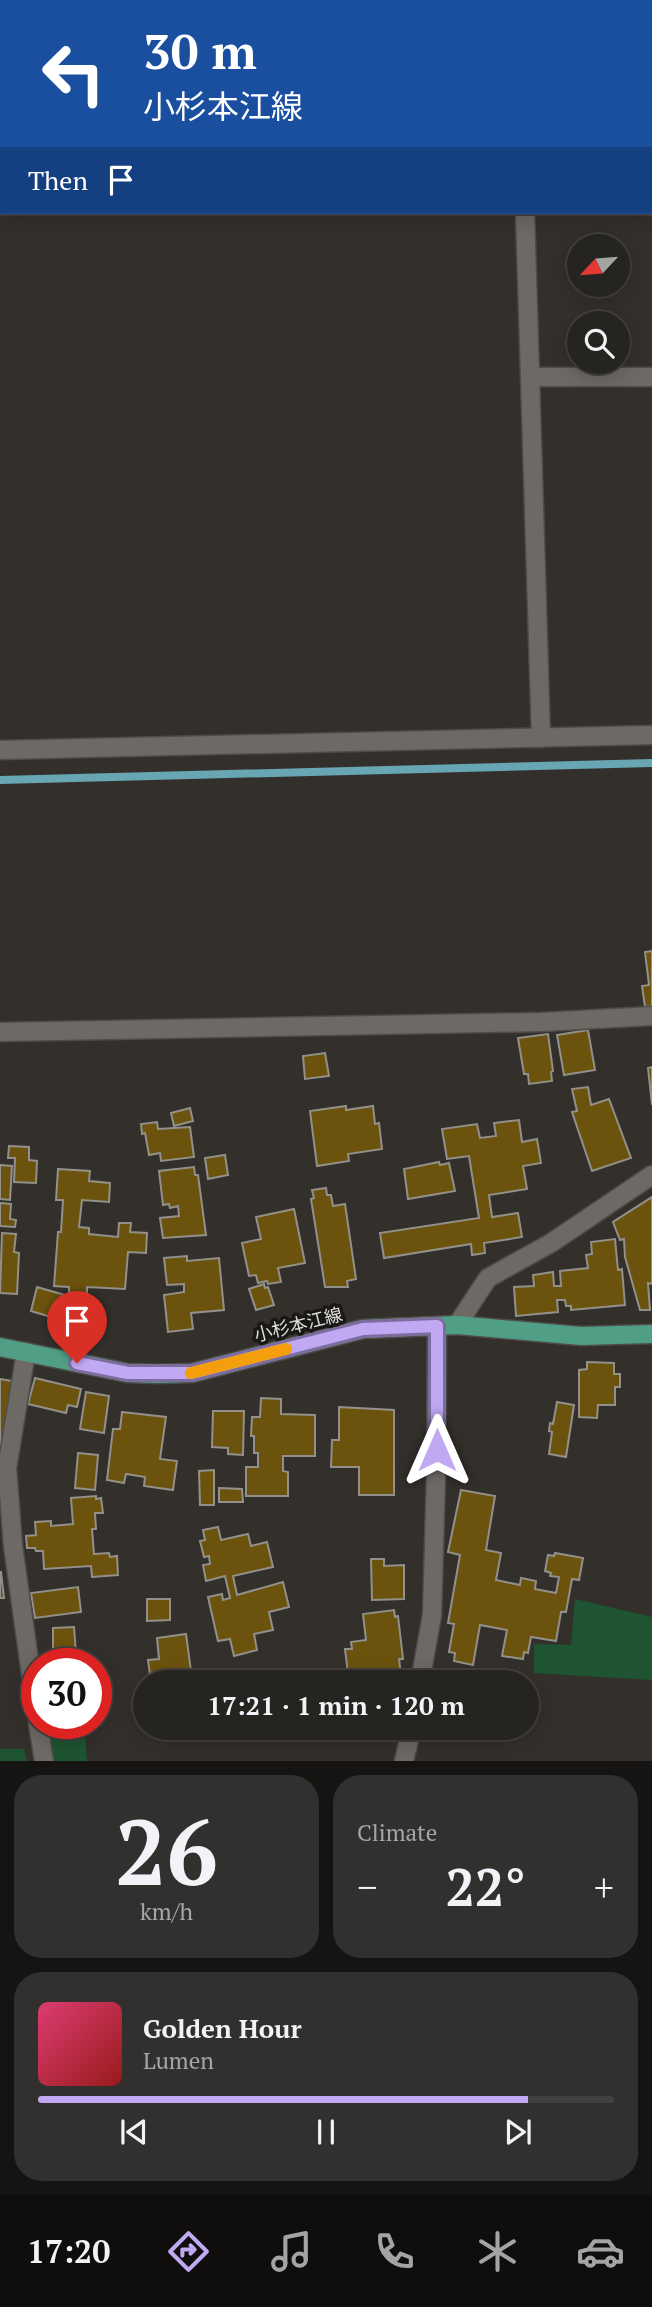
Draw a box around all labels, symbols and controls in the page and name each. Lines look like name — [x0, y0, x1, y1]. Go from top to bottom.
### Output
text: 30 m — [143, 18, 257, 83]
icon: left — [28, 28, 119, 119]
text: 小杉本江線 — [143, 85, 303, 127]
icon: arrive — [102, 161, 140, 199]
text: Then — [28, 163, 88, 197]
north arrow — [567, 234, 630, 298]
map controls — [567, 234, 630, 374]
button: search — [567, 311, 630, 374]
pin — [47, 1291, 107, 1363]
street label: 小杉本江線 — [251, 1301, 345, 1347]
icon: arrive — [58, 1302, 96, 1340]
position arrow — [400, 1413, 474, 1487]
speed limit sign: 30 — [21, 1648, 112, 1739]
text: 17:21 · 1 min · 120 m — [207, 1688, 465, 1722]
text: 26 — [115, 1790, 218, 1911]
text: Climate — [357, 1817, 437, 1848]
text: 22° — [445, 1852, 526, 1921]
text: − — [357, 1862, 377, 1912]
text: + — [594, 1862, 614, 1912]
text: km/h — [140, 1896, 193, 1927]
text: Golden Hour — [143, 2011, 302, 2045]
text: Lumen — [143, 2045, 214, 2076]
icon: previous — [115, 2113, 153, 2151]
icon: pause — [307, 2113, 345, 2151]
icon: next — [499, 2113, 537, 2151]
icon: directions — [164, 2227, 213, 2276]
icon: music — [267, 2227, 316, 2276]
icon: phone — [370, 2227, 419, 2276]
icon: climate — [473, 2227, 522, 2276]
icon: car — [576, 2227, 625, 2276]
text: 17:20 — [27, 2230, 110, 2272]

